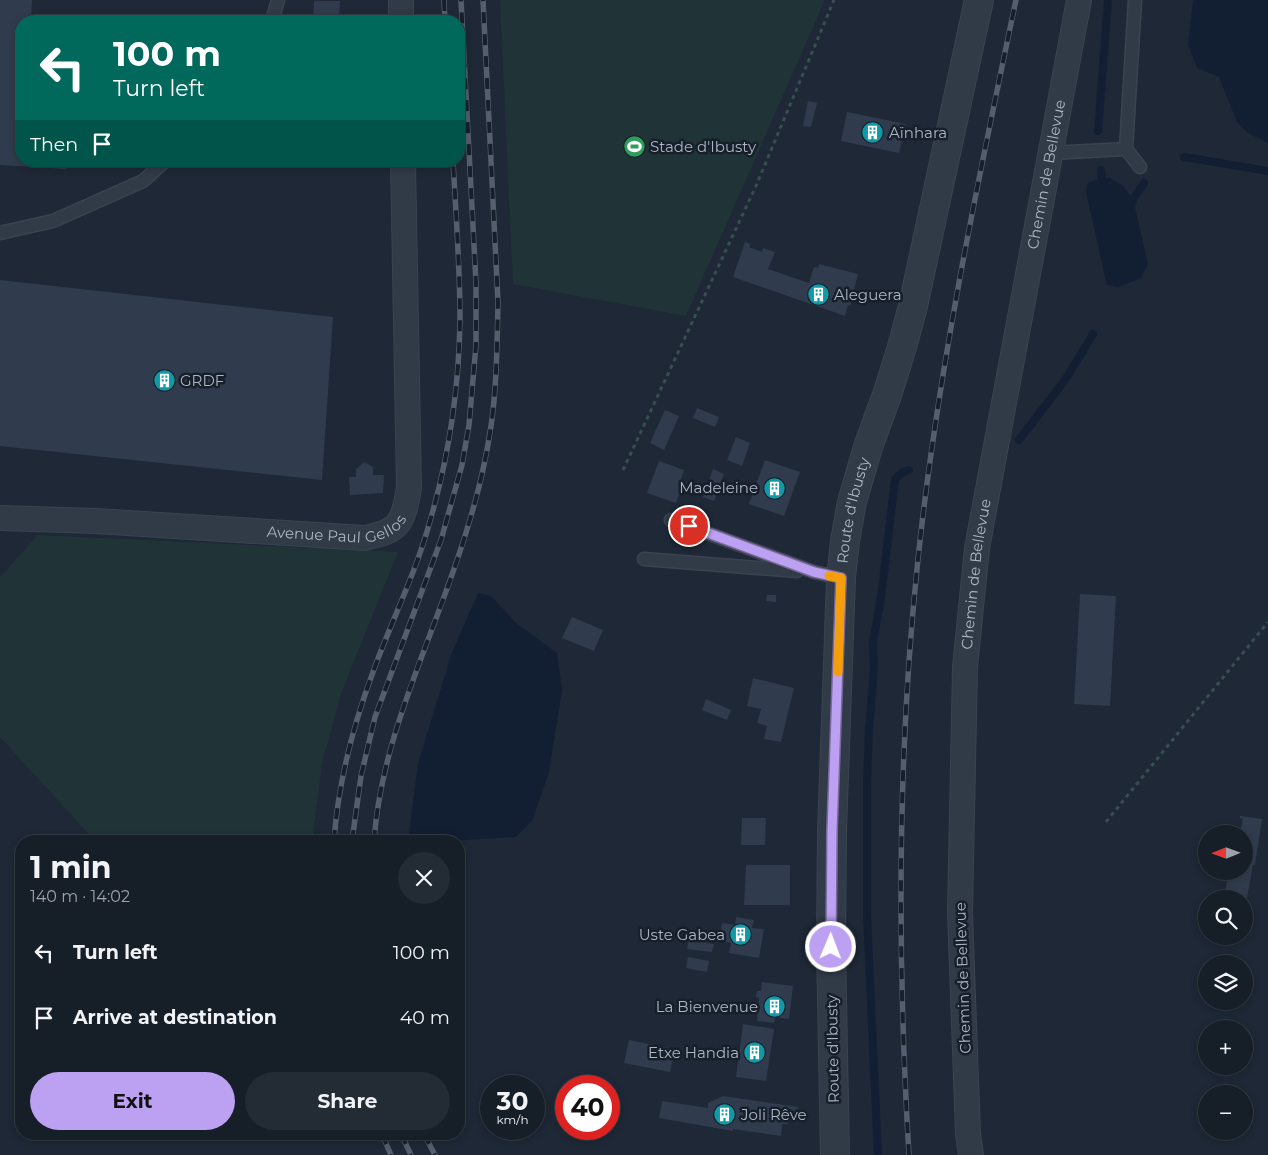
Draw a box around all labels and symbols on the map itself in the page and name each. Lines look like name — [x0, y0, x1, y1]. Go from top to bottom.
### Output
street label: Chemin de Bellevue — [1023, 98, 1069, 251]
building icon: Aïnhara — [861, 121, 885, 145]
place label: Aïnhara — [889, 123, 947, 142]
sports icon: Stade d'Ibusty — [622, 135, 646, 159]
place label: Stade d'Ibusty — [650, 137, 757, 156]
building icon: Aleguera — [806, 283, 830, 307]
place label: Aleguera — [834, 285, 902, 304]
building icon: GRDF — [152, 369, 176, 393]
place label: GRDF — [180, 371, 224, 390]
street label: Route d'Ibusty — [833, 454, 874, 564]
building icon: Madeleine — [762, 476, 786, 500]
place label: Madeleine — [679, 478, 758, 497]
street label: Chemin de Bellevue — [957, 497, 995, 650]
pin — [668, 505, 710, 547]
street label: Avenue Paul Gellos — [266, 511, 410, 547]
north arrow — [1198, 825, 1252, 880]
street label: Chemin de Bellevue — [950, 902, 975, 1054]
position arrow — [804, 920, 856, 972]
building icon: Uste Gabea — [729, 923, 753, 947]
place label: Uste Gabea — [639, 925, 725, 944]
street label: Route d'Ibusty — [822, 994, 843, 1103]
building icon: La Bienvenue — [762, 995, 786, 1019]
place label: La Bienvenue — [656, 997, 758, 1016]
building icon: Etxe Handia — [743, 1041, 767, 1065]
place label: Etxe Handia — [648, 1043, 739, 1062]
speed limit sign: 40 — [555, 1075, 620, 1140]
building icon: Joli Rêve — [713, 1103, 737, 1127]
place label: Joli Rêve — [740, 1105, 807, 1124]

